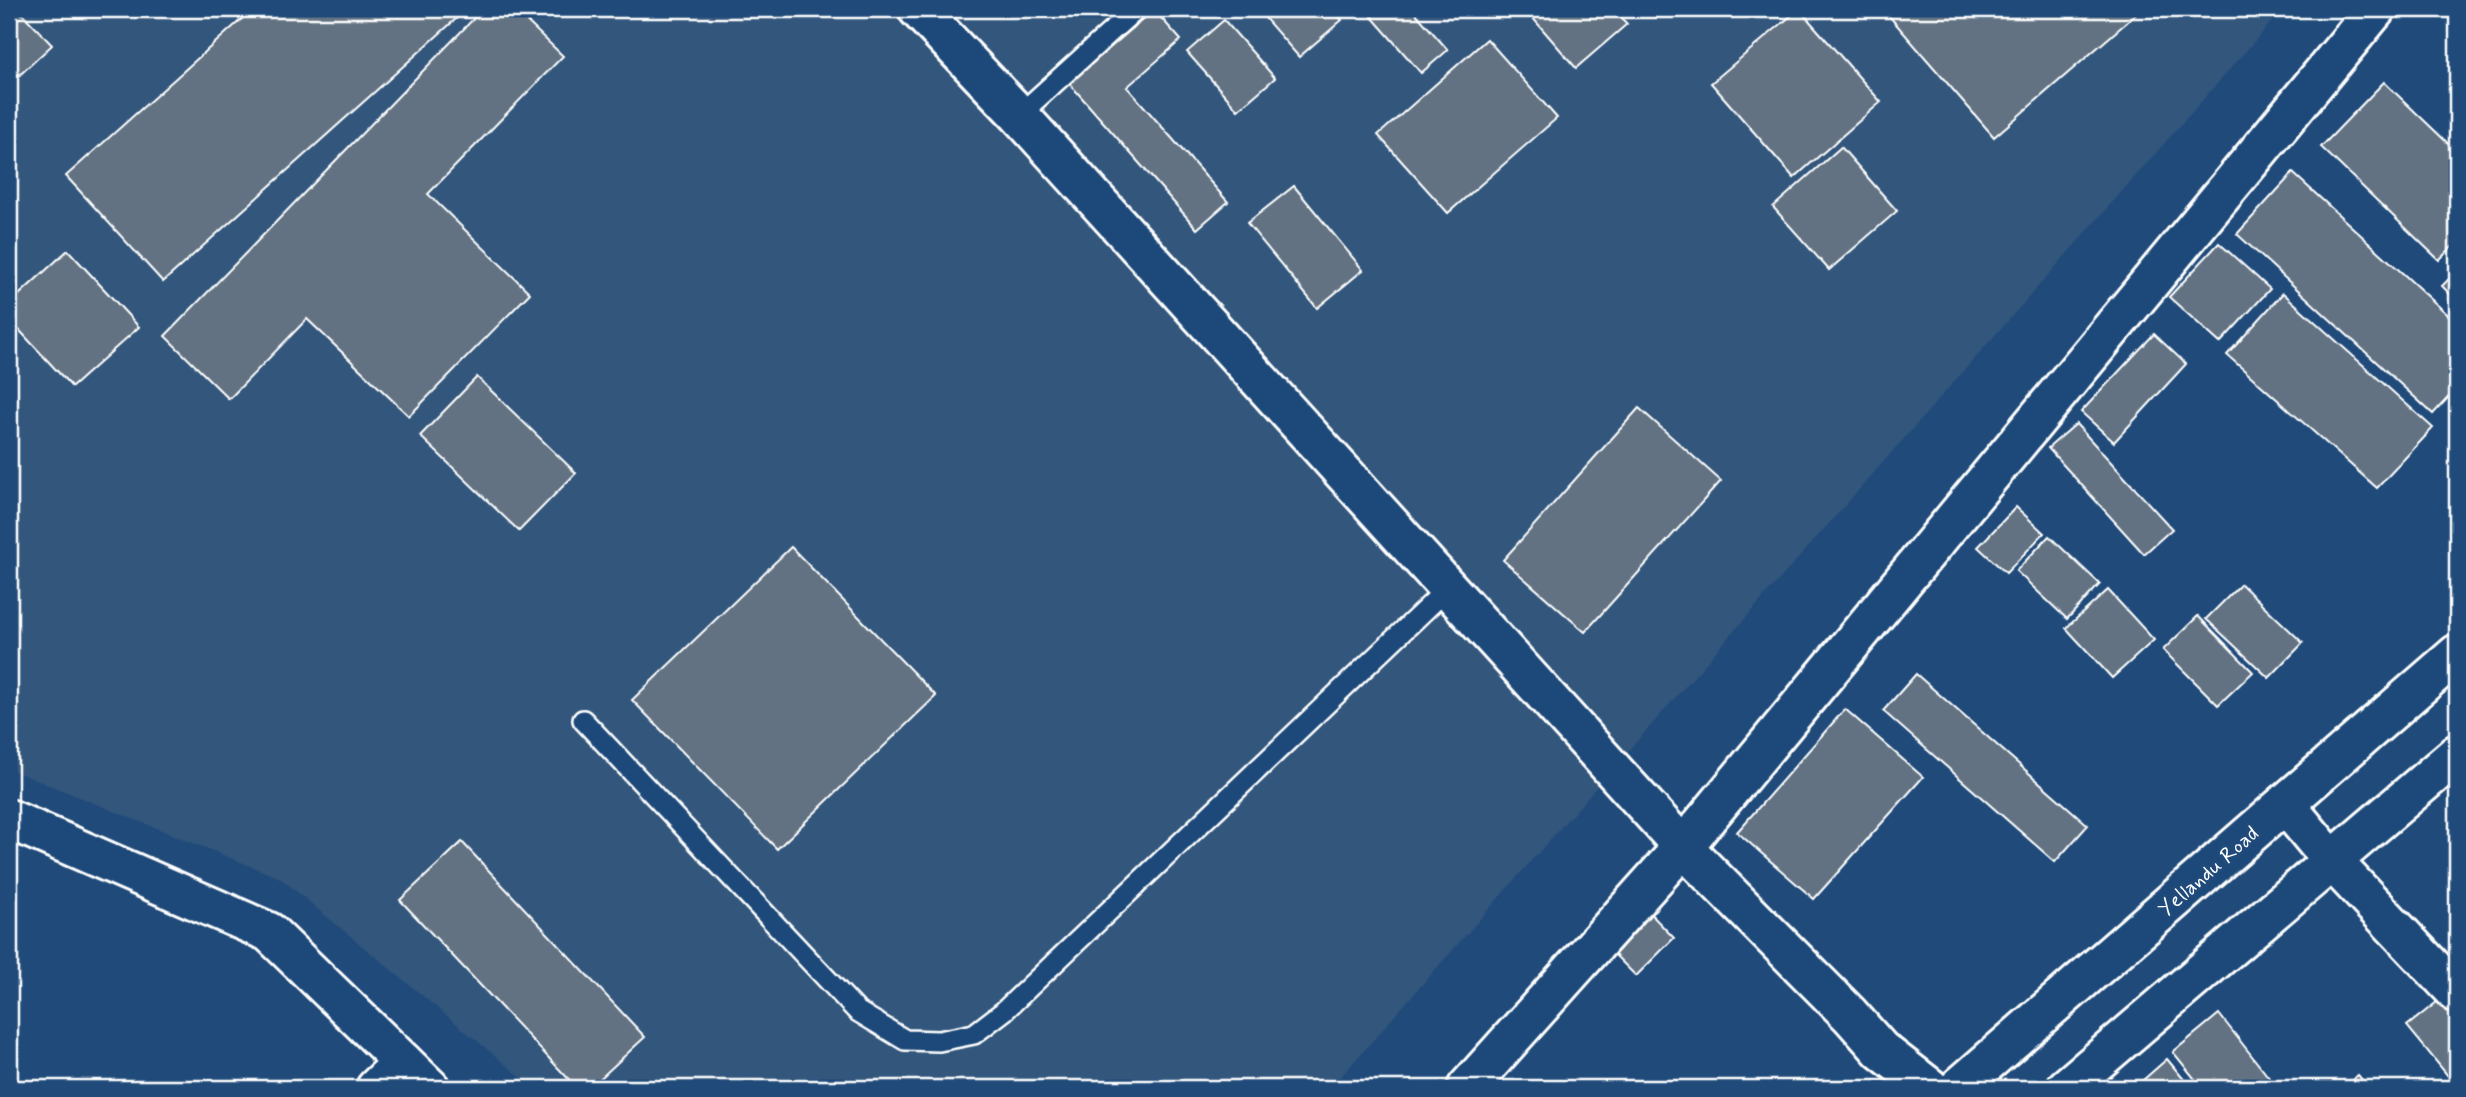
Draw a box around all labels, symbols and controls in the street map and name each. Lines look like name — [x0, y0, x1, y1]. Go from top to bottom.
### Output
street label: Yellandu Road — [2152, 820, 2265, 923]

